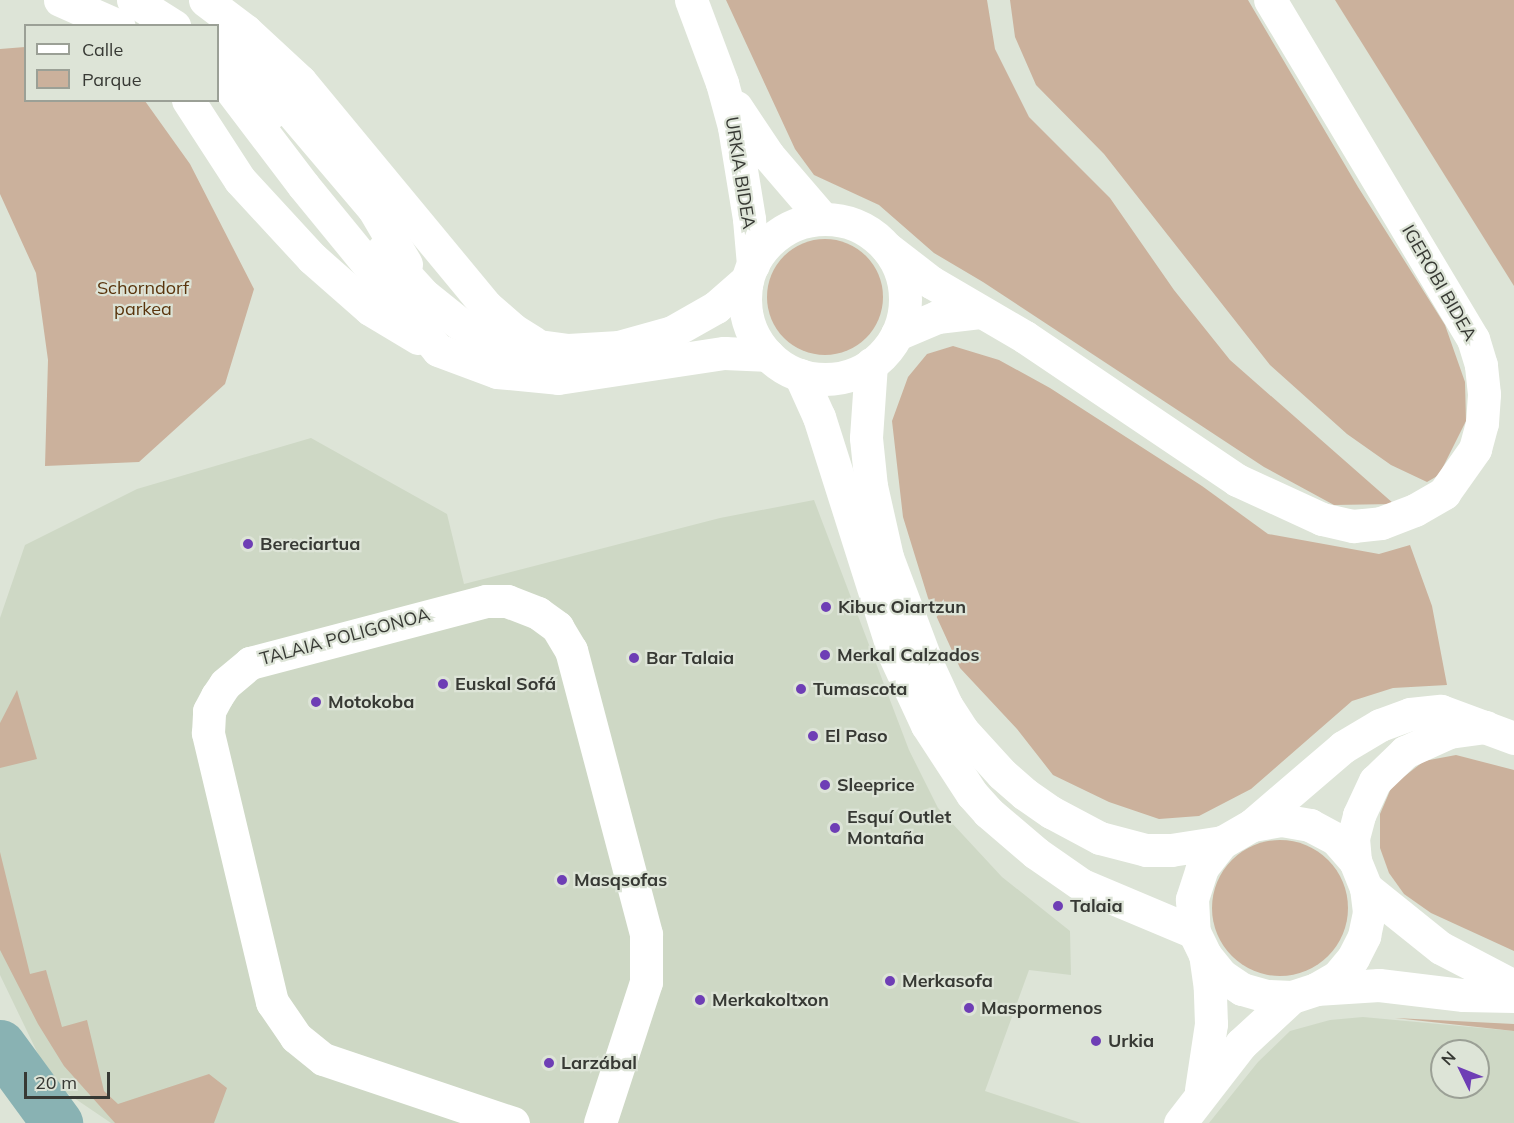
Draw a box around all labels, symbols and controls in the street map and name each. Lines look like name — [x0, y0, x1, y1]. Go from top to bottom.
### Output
legend — [24, 24, 219, 102]
text: Calle — [82, 38, 123, 61]
text: Parque — [82, 68, 141, 91]
street label: URKIA BIDEA — [720, 115, 760, 231]
street label: IGEROBI BIDEA — [1397, 221, 1481, 345]
park label: Schorndorf parkea — [97, 278, 189, 320]
place label: Bereciartua — [260, 533, 360, 555]
marker: Bereciartua — [241, 537, 255, 551]
place label: Kibuc Oiartzun — [838, 596, 966, 618]
marker: Kibuc Oiartzun — [819, 600, 833, 614]
street label: TALAIA POLIGONOA — [258, 604, 432, 670]
place label: Merkal Calzados — [837, 644, 979, 666]
place label: Bar Talaia — [646, 647, 734, 669]
marker: Merkal Calzados — [818, 648, 832, 662]
marker: Bar Talaia — [627, 651, 641, 665]
place label: Euskal Sofá — [455, 673, 556, 695]
marker: Euskal Sofá — [436, 677, 450, 691]
place label: Tumascota — [813, 678, 907, 700]
marker: Tumascota — [794, 682, 808, 696]
place label: Motokoba — [328, 691, 414, 713]
marker: Motokoba — [309, 695, 323, 709]
place label: El Paso — [825, 725, 888, 747]
marker: El Paso — [806, 729, 820, 743]
place label: Sleeprice — [837, 774, 915, 796]
marker: Sleeprice — [818, 778, 832, 792]
place label: Esquí Outlet Montaña — [847, 807, 951, 850]
marker: Esquí Outlet Montaña — [828, 821, 842, 835]
place label: Masqsofas — [574, 869, 667, 891]
marker: Masqsofas — [555, 873, 569, 887]
place label: Talaia — [1070, 895, 1123, 917]
marker: Talaia — [1051, 899, 1065, 913]
place label: Merkasofa — [902, 970, 993, 992]
marker: Merkasofa — [883, 974, 897, 988]
place label: Merkakoltxon — [712, 989, 829, 1011]
marker: Merkakoltxon — [693, 993, 707, 1007]
place label: Maspormenos — [981, 997, 1102, 1019]
marker: Maspormenos — [962, 1001, 976, 1015]
place label: Urkia — [1108, 1030, 1154, 1052]
marker: Urkia — [1089, 1034, 1103, 1048]
north arrow — [1430, 1039, 1490, 1099]
text: N — [1437, 1047, 1460, 1069]
place label: Larzábal — [561, 1052, 637, 1074]
marker: Larzábal — [542, 1056, 556, 1070]
scale bar — [27, 1060, 112, 1098]
text: 20 m — [35, 1071, 77, 1094]

